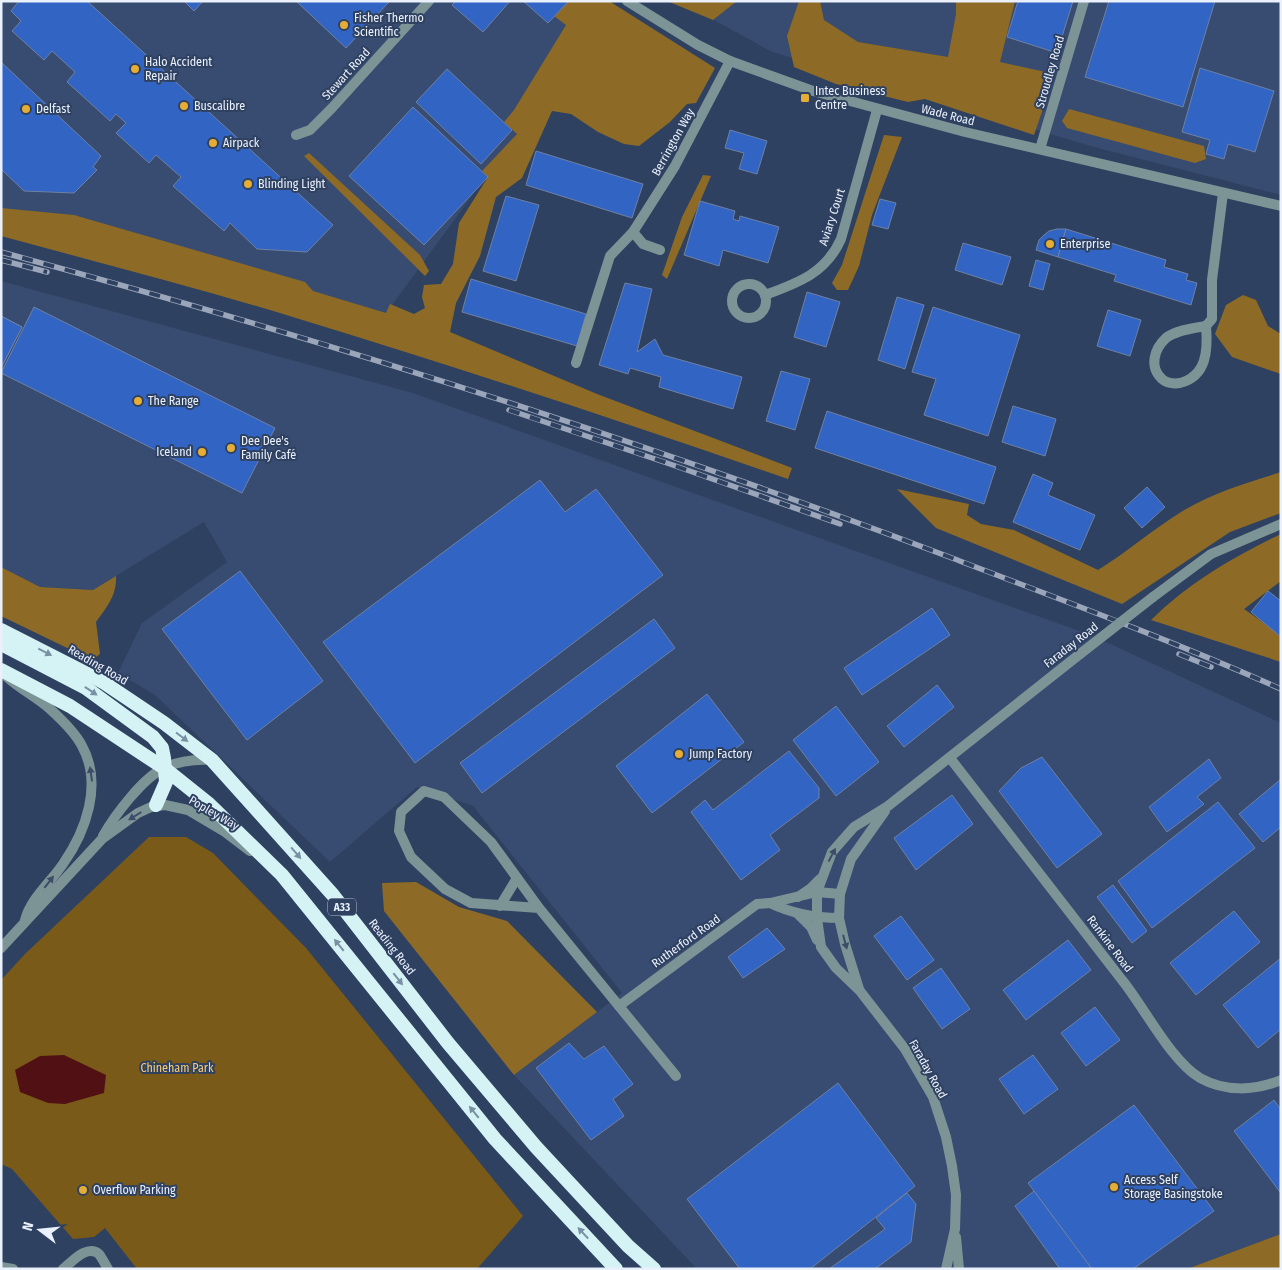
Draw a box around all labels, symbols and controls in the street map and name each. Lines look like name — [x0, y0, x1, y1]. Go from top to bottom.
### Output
place label: Fisher Thermo Scientific — [354, 11, 424, 39]
marker: Fisher Thermo Scientific — [338, 19, 350, 31]
street label: Stroudley Road — [1033, 34, 1067, 110]
street label: Stewart Road — [319, 45, 373, 103]
place label: Halo Accident Repair — [145, 55, 212, 83]
marker: Halo Accident Repair — [129, 63, 141, 75]
place label: Intec Business Centre — [815, 84, 885, 112]
marker: Intec Business Centre — [799, 92, 811, 104]
place label: Buscalibre — [194, 99, 245, 113]
marker: Buscalibre — [178, 100, 190, 112]
place label: Delfast — [36, 102, 70, 116]
street label: Wade Road — [920, 102, 976, 128]
marker: Delfast — [20, 103, 32, 115]
street label: Berrington Way — [649, 105, 698, 178]
place label: Airpack — [223, 136, 260, 150]
marker: Airpack — [207, 137, 219, 149]
place label: Blinding Light — [258, 177, 326, 191]
marker: Blinding Light — [242, 178, 254, 190]
street label: Aviary Court — [816, 186, 848, 247]
place label: Enterprise — [1060, 237, 1110, 251]
marker: Enterprise — [1044, 238, 1056, 250]
place label: The Range — [148, 394, 199, 408]
marker: The Range — [132, 395, 144, 407]
place label: Dee Dee's Family Café — [241, 434, 296, 462]
marker: Dee Dee's Family Café — [225, 442, 237, 454]
place label: Iceland — [156, 445, 192, 459]
marker: Iceland — [196, 446, 208, 458]
street label: Faraday Road — [1041, 619, 1101, 671]
street label: Reading Road — [65, 642, 131, 688]
one-way arrow — [37, 648, 52, 656]
one-way arrow — [84, 686, 97, 696]
one-way arrow — [176, 732, 189, 743]
place label: Jump Factory — [689, 747, 753, 761]
marker: Jump Factory — [673, 748, 685, 760]
one-way arrow — [87, 765, 95, 781]
street label: Popley Way — [186, 793, 242, 833]
one-way arrow — [128, 811, 141, 821]
one-way arrow — [290, 847, 302, 859]
one-way arrow — [828, 848, 836, 863]
one-way arrow — [43, 876, 54, 889]
road number: A33 — [328, 899, 356, 916]
street label: Rutherford Road — [649, 912, 723, 970]
street label: Rankine Road — [1084, 913, 1136, 975]
street label: Reading Road — [366, 916, 418, 978]
one-way arrow — [841, 935, 849, 950]
one-way arrow — [334, 939, 345, 952]
one-way arrow — [393, 972, 404, 985]
street label: Faraday Road — [906, 1037, 950, 1101]
park label: Chineham Park — [140, 1061, 214, 1075]
one-way arrow — [469, 1106, 480, 1119]
place label: Access Self Storage Basingstoke — [1124, 1173, 1223, 1201]
marker: Access Self Storage Basingstoke — [1108, 1181, 1120, 1193]
place label: Overflow Parking — [93, 1183, 176, 1197]
marker: Overflow Parking — [77, 1184, 89, 1196]
north arrow — [15, 1205, 65, 1255]
text: N — [19, 1220, 37, 1233]
one-way arrow — [577, 1227, 589, 1239]

